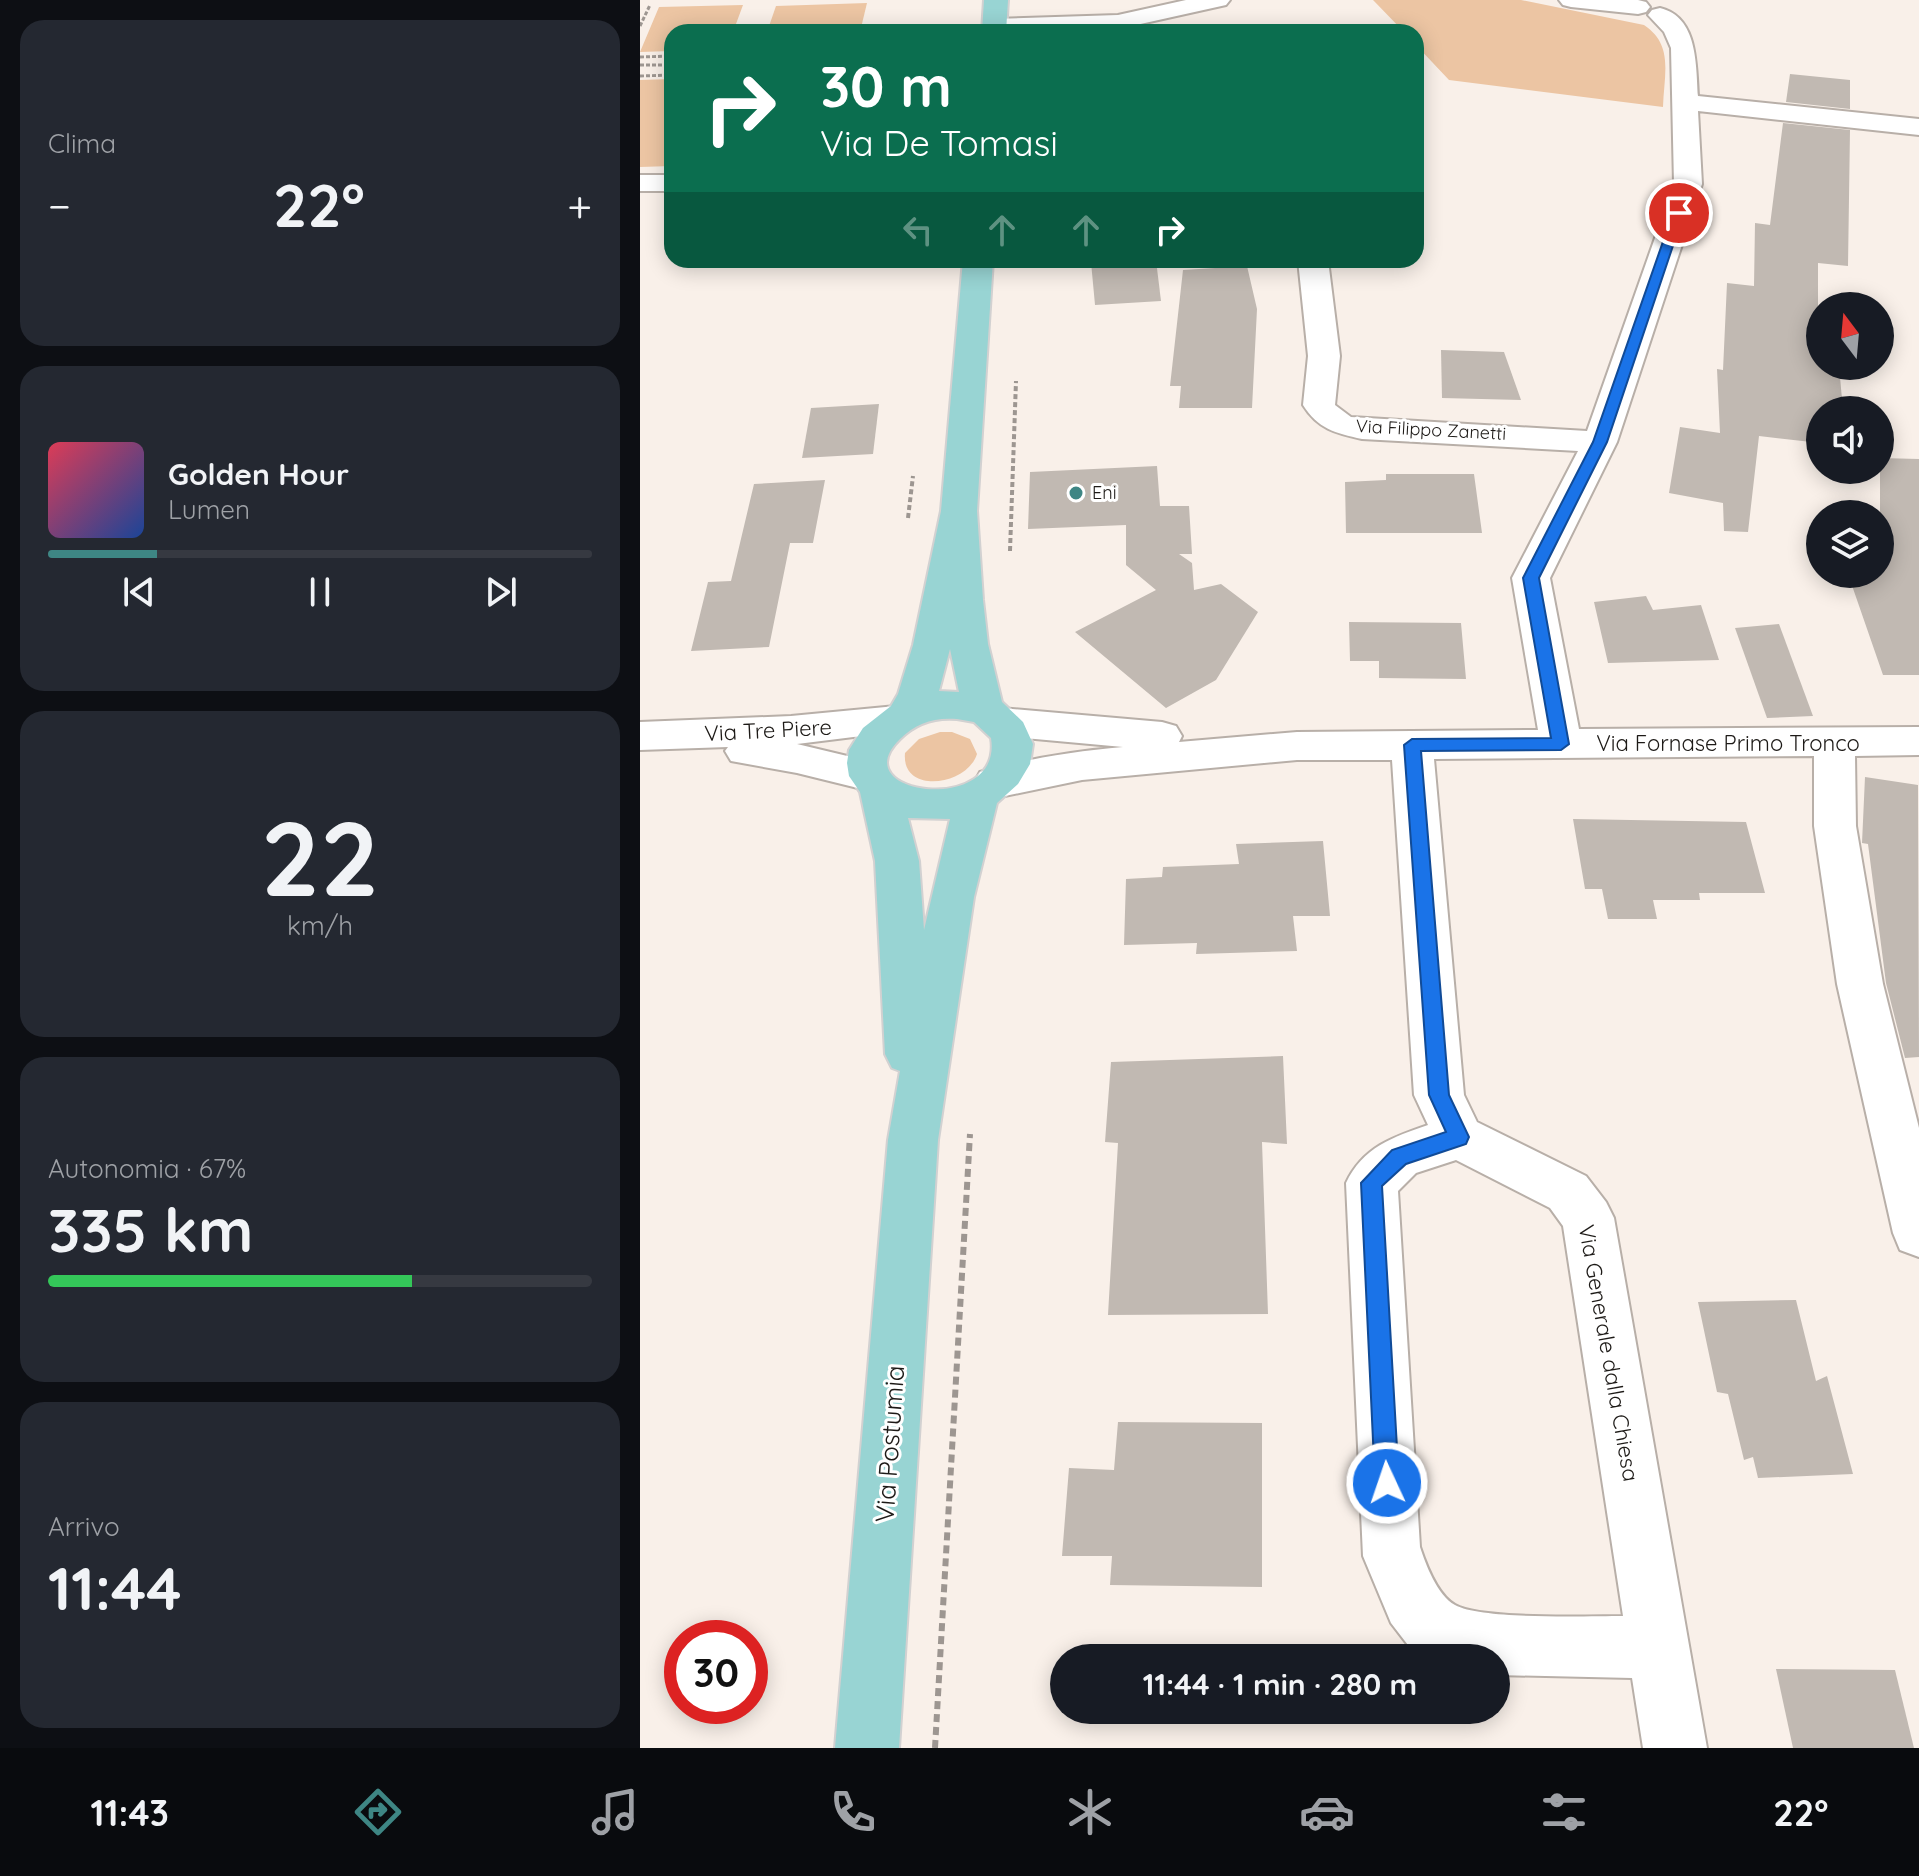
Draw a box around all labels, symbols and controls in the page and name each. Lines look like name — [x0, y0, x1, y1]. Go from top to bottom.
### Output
text: 30 m — [820, 51, 952, 121]
icon: right — [688, 56, 792, 160]
text: Via De Tomasi — [820, 120, 1058, 165]
text: Clima — [48, 127, 116, 160]
text: 22° — [273, 167, 365, 242]
text: − — [48, 178, 71, 233]
text: + — [567, 178, 592, 233]
pin — [1645, 179, 1713, 247]
icon: arrive — [1657, 191, 1701, 235]
icon: left — [896, 208, 940, 252]
icon: ahead — [980, 208, 1024, 252]
icon: ahead — [1064, 208, 1108, 252]
icon: right — [1148, 208, 1192, 252]
north arrow — [1806, 292, 1894, 380]
map controls — [1806, 292, 1894, 588]
button: sound — [1806, 396, 1894, 484]
street label: Via Filippo Zanetti — [1355, 414, 1507, 445]
text: Golden Hour — [168, 455, 349, 493]
place label: Eni — [1092, 481, 1116, 504]
marker: Eni — [1067, 484, 1085, 502]
text: Lumen — [168, 493, 250, 526]
button: layers — [1806, 500, 1894, 588]
icon: previous — [117, 570, 161, 614]
icon: pause — [298, 570, 342, 614]
icon: next — [479, 570, 523, 614]
street label: Via Tre Piere — [703, 713, 833, 747]
street label: Via Fornase Primo Tronco — [1596, 729, 1860, 757]
text: 22 — [261, 792, 379, 922]
text: km/h — [287, 909, 353, 942]
text: Autonomia · 67% — [48, 1152, 246, 1185]
text: 335 km — [48, 1192, 253, 1267]
street label: Via Generale dalla Chiesa — [1573, 1222, 1645, 1484]
street label: Via Postumia — [868, 1364, 911, 1524]
position arrow — [1345, 1441, 1429, 1525]
text: Arrivo — [48, 1510, 120, 1543]
text: 11:44 — [48, 1550, 182, 1625]
speed limit sign: 30 — [664, 1620, 768, 1724]
text: 11:44 · 1 min · 280 m — [1143, 1665, 1417, 1703]
icon: directions — [350, 1784, 406, 1840]
icon: music — [587, 1784, 643, 1840]
icon: phone — [825, 1784, 881, 1840]
icon: climate — [1062, 1784, 1118, 1840]
icon: car — [1299, 1784, 1355, 1840]
icon: filters — [1536, 1784, 1592, 1840]
text: 11:43 — [91, 1790, 169, 1835]
text: 22° — [1773, 1790, 1828, 1835]

